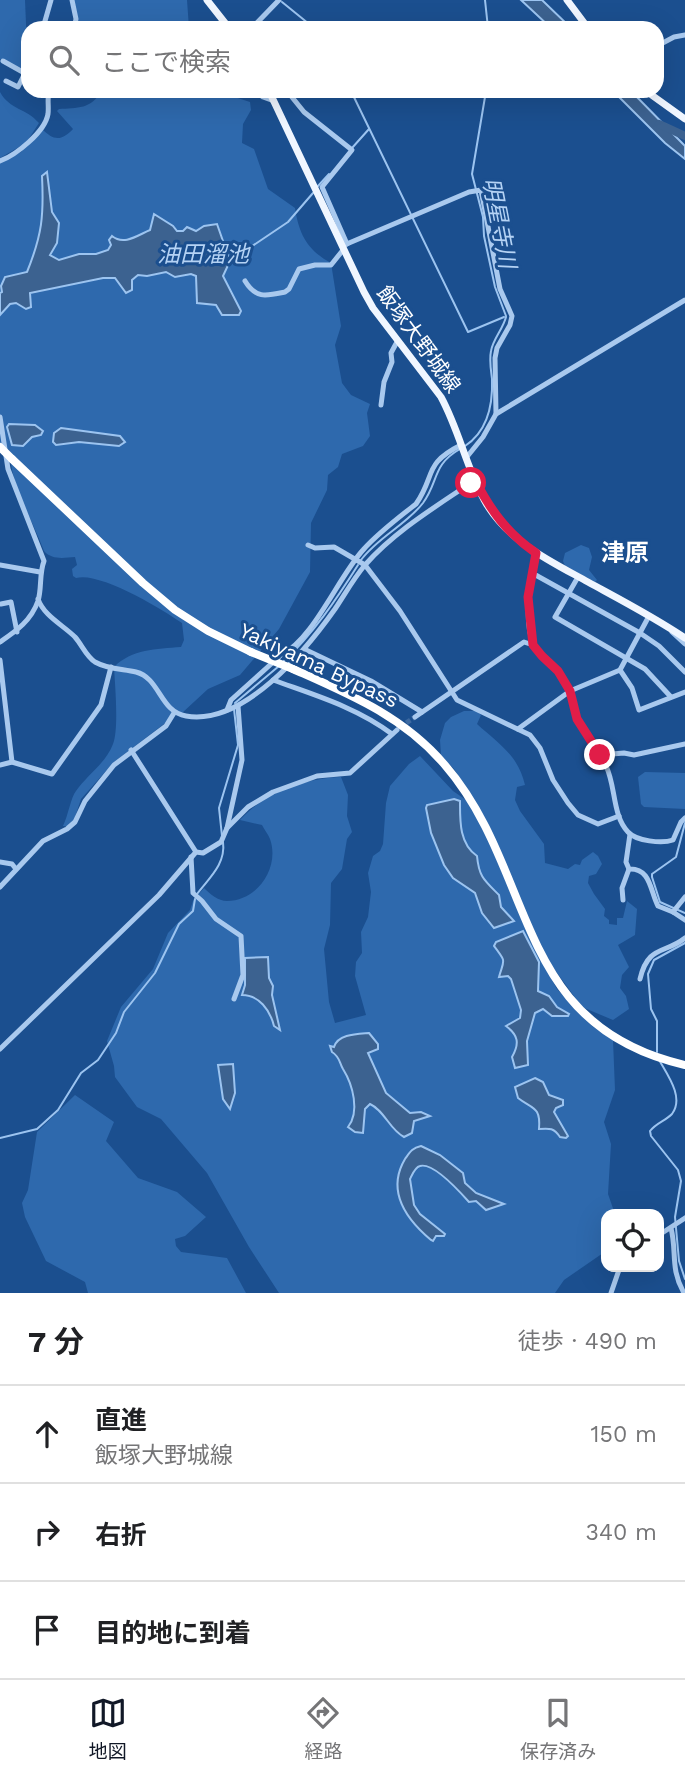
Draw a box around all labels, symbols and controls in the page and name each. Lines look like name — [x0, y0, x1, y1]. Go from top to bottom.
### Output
search box — [21, 21, 664, 98]
icon: search — [45, 41, 83, 79]
text: ここで検索 — [101, 47, 231, 77]
water label: 明星寺川 — [477, 175, 522, 274]
water label: 油田溜池 — [157, 241, 251, 268]
street label: 飯塚大野城線 — [372, 281, 466, 397]
route start — [455, 467, 486, 498]
district label: 津原 — [601, 539, 649, 567]
street label: Yakiyama Bypass — [236, 617, 402, 713]
route end — [584, 739, 615, 770]
map controls — [601, 1209, 664, 1272]
button: locate — [601, 1209, 664, 1272]
text: 7 分 — [28, 1324, 84, 1359]
text: 徒歩 · 490 m — [518, 1328, 657, 1355]
text: 直進 — [95, 1405, 147, 1435]
icon: ahead — [28, 1415, 66, 1453]
text: 150 m — [591, 1421, 657, 1448]
text: 飯塚大野城線 — [95, 1442, 233, 1469]
icon: right — [28, 1513, 66, 1551]
text: 340 m — [585, 1519, 657, 1546]
text: 右折 — [95, 1520, 147, 1550]
icon: arrive — [28, 1611, 66, 1649]
text: 目的地に到着 — [95, 1618, 251, 1648]
tab: 地図 — [89, 1694, 127, 1763]
tab: 経路 — [304, 1694, 342, 1763]
tab: 保存済み — [520, 1694, 596, 1763]

